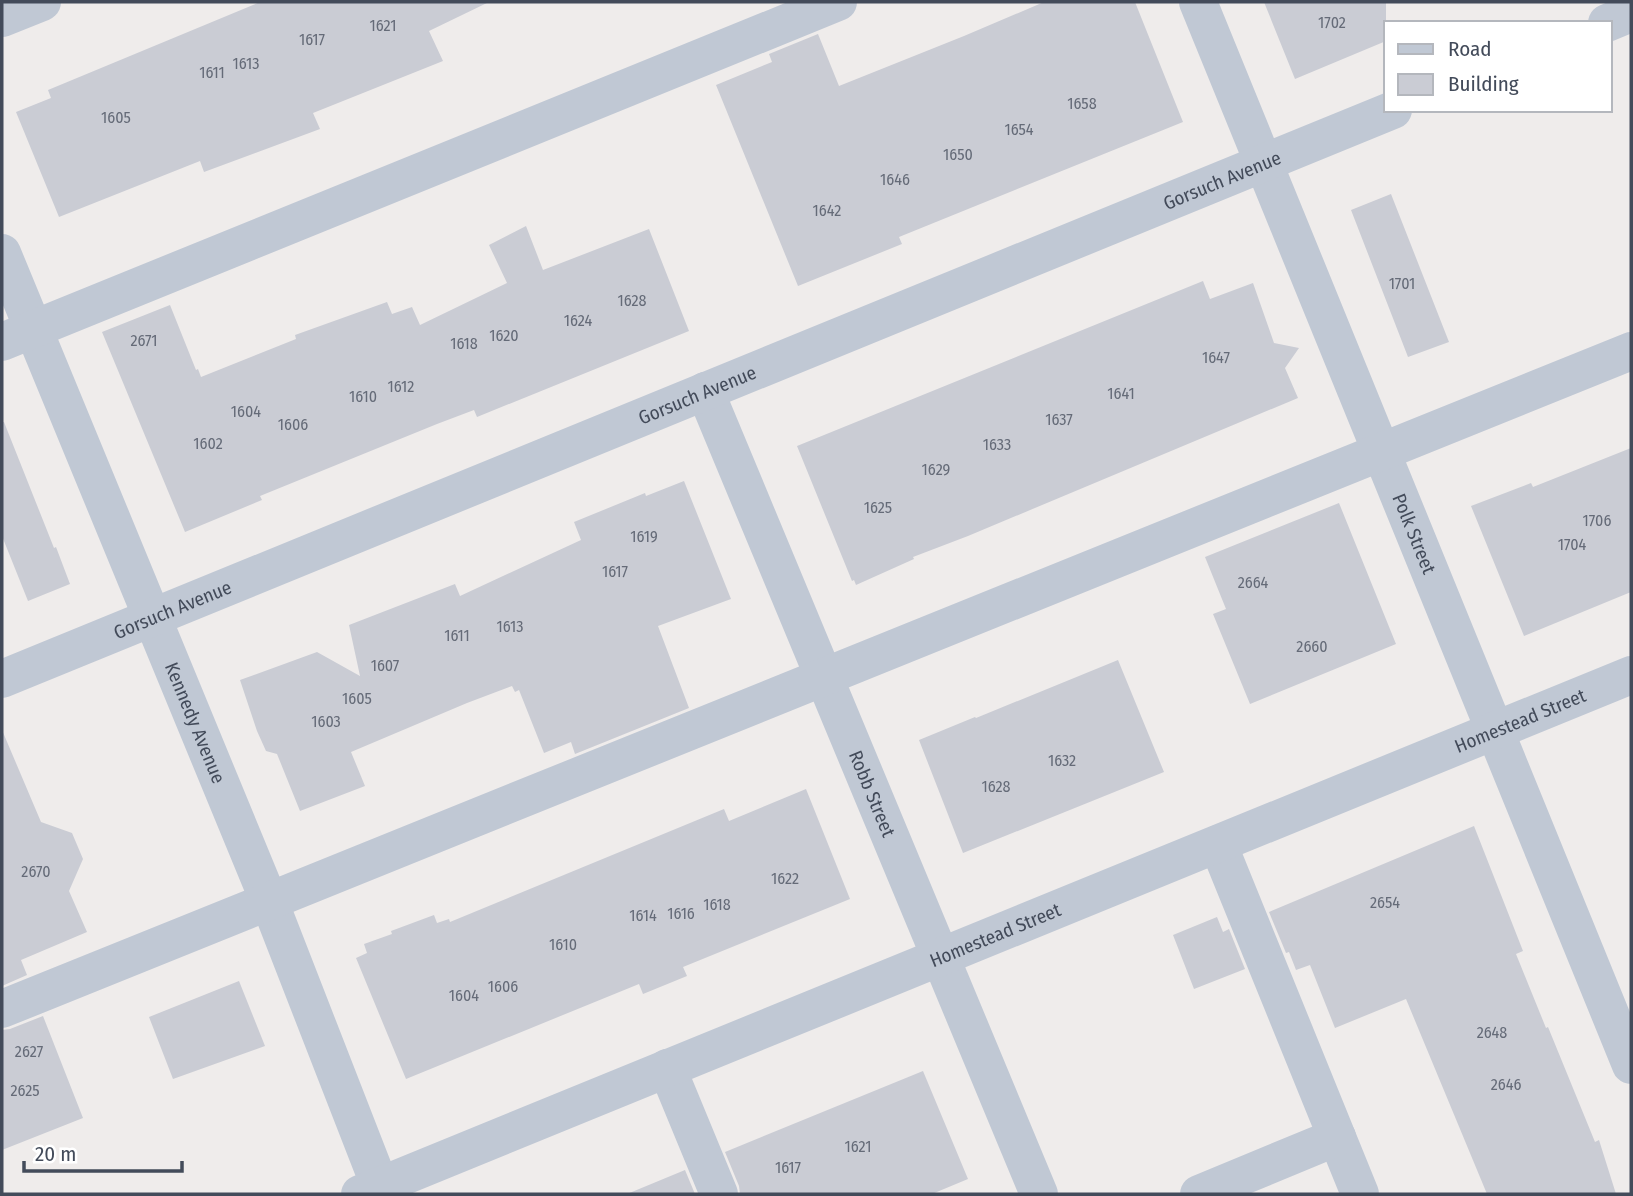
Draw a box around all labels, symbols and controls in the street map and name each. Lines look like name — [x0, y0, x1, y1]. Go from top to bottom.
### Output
house number: 1702 — [1318, 13, 1346, 32]
house number: 1621 — [370, 16, 396, 35]
legend — [1384, 21, 1612, 112]
house number: 1617 — [299, 30, 326, 49]
text: Road — [1448, 36, 1492, 62]
house number: 1613 — [233, 54, 259, 73]
house number: 1611 — [199, 63, 225, 82]
text: Building — [1448, 71, 1519, 97]
house number: 1658 — [1067, 94, 1097, 113]
house number: 1605 — [101, 108, 131, 127]
house number: 1654 — [1004, 120, 1034, 139]
house number: 1650 — [943, 145, 973, 164]
street label: Gorsuch Avenue — [1160, 146, 1284, 215]
house number: 1646 — [880, 170, 910, 189]
house number: 1642 — [813, 201, 841, 220]
house number: 1701 — [1389, 274, 1415, 293]
house number: 1628 — [617, 291, 647, 310]
house number: 1624 — [564, 311, 593, 330]
house number: 1620 — [489, 326, 519, 345]
house number: 2671 — [130, 331, 158, 350]
house number: 1618 — [450, 334, 478, 353]
house number: 1647 — [1202, 348, 1231, 367]
street label: Gorsuch Avenue — [635, 361, 760, 429]
house number: 1612 — [388, 377, 414, 396]
house number: 1641 — [1107, 384, 1135, 403]
house number: 1610 — [349, 387, 377, 406]
house number: 1604 — [231, 402, 261, 421]
house number: 1637 — [1045, 410, 1073, 429]
house number: 1606 — [278, 415, 308, 434]
house number: 1602 — [193, 434, 223, 453]
house number: 1633 — [983, 435, 1011, 454]
house number: 1629 — [922, 460, 951, 479]
street label: Polk Street — [1387, 490, 1441, 578]
house number: 1625 — [864, 498, 892, 517]
house number: 1706 — [1583, 511, 1611, 530]
house number: 1619 — [630, 527, 658, 546]
house number: 1704 — [1558, 535, 1587, 554]
house number: 1617 — [602, 562, 629, 581]
house number: 2664 — [1238, 573, 1269, 592]
street label: Gorsuch Avenue — [110, 575, 235, 644]
house number: 1613 — [497, 617, 523, 636]
house number: 1611 — [444, 626, 470, 645]
house number: 2660 — [1296, 637, 1328, 656]
house number: 1607 — [371, 656, 400, 675]
street label: Kennedy Avenue — [160, 659, 230, 787]
street label: Homestead Street — [1451, 683, 1590, 758]
house number: 1605 — [342, 689, 372, 708]
house number: 1603 — [311, 712, 341, 731]
street label: Robb Street — [844, 747, 900, 841]
house number: 1632 — [1048, 751, 1076, 770]
house number: 1628 — [981, 777, 1011, 796]
house number: 2670 — [21, 862, 51, 881]
house number: 1622 — [771, 869, 799, 888]
house number: 2654 — [1370, 893, 1400, 912]
house number: 1618 — [703, 895, 731, 914]
street label: Homestead Street — [926, 898, 1065, 972]
house number: 1616 — [667, 904, 695, 923]
house number: 1614 — [629, 906, 657, 925]
house number: 1610 — [549, 935, 577, 954]
house number: 1606 — [488, 977, 518, 996]
house number: 1604 — [449, 986, 479, 1005]
house number: 2648 — [1477, 1023, 1507, 1042]
house number: 2627 — [15, 1042, 44, 1061]
house number: 2646 — [1491, 1075, 1521, 1094]
house number: 2625 — [10, 1081, 40, 1100]
scale bar — [24, 1130, 182, 1174]
house number: 1621 — [845, 1137, 871, 1156]
text: 20 m — [35, 1141, 76, 1167]
house number: 1617 — [775, 1158, 802, 1177]

